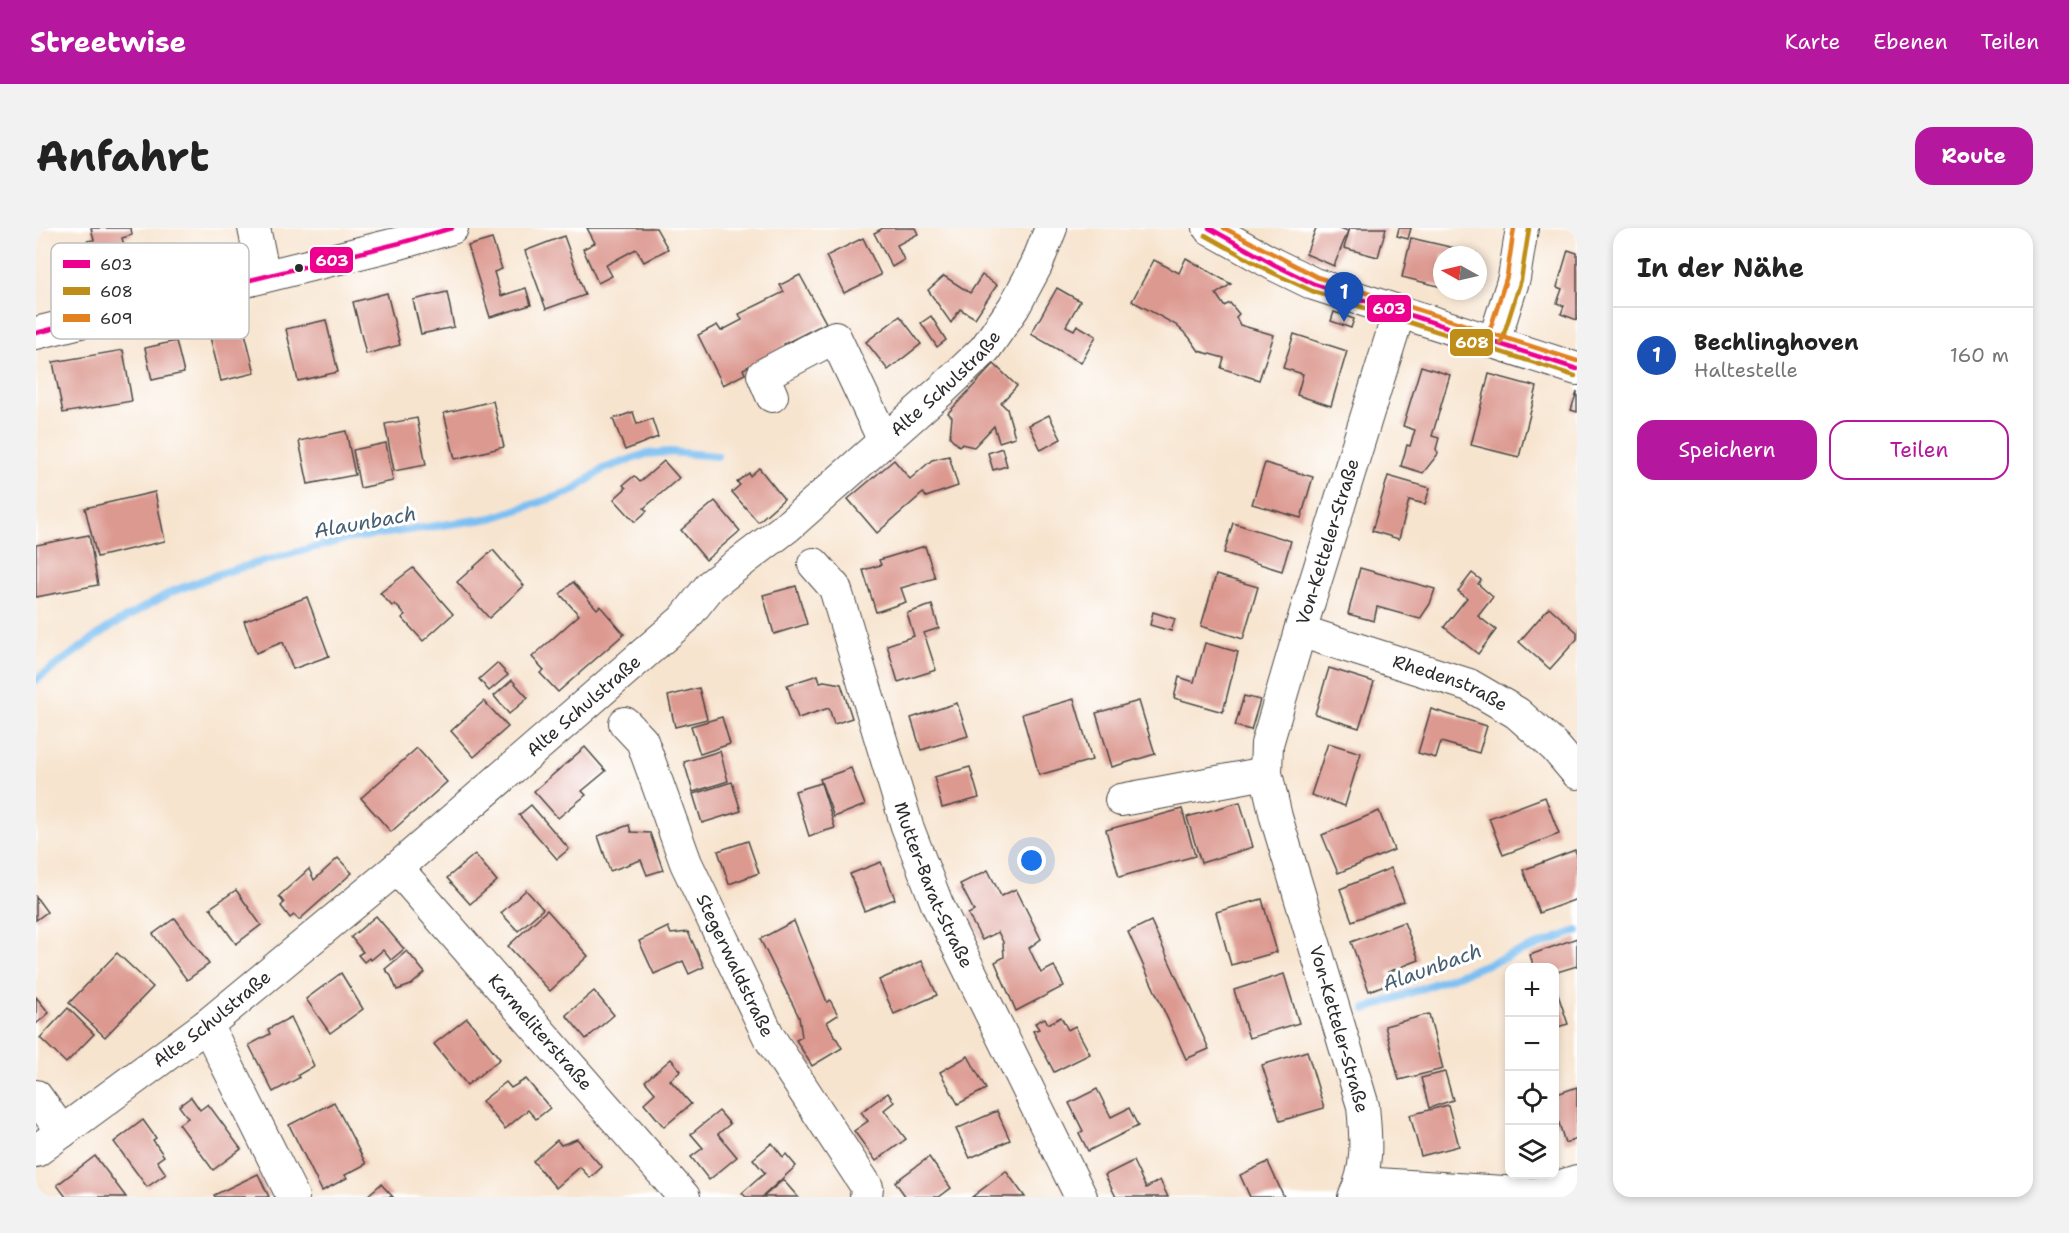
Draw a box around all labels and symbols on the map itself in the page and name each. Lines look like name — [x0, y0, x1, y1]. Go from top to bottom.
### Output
legend — [51, 243, 249, 339]
line badge: 603 — [309, 246, 354, 274]
north arrow — [1433, 246, 1487, 300]
text: 603 — [315, 250, 349, 271]
text: 603 — [100, 254, 132, 275]
unlabelled marker — [293, 262, 305, 274]
pin: 1 — [1324, 272, 1364, 322]
text: 608 — [100, 281, 133, 302]
line badge: 603 — [1366, 294, 1412, 323]
text: 603 — [1372, 298, 1406, 319]
text: 609 — [100, 308, 133, 329]
street label: Alte Schulstraße — [885, 326, 1006, 442]
line badge: 608 — [1449, 328, 1494, 357]
text: 608 — [1455, 332, 1489, 353]
street label: Von-Ketteler-Straße — [1291, 456, 1365, 628]
water label: Alaunbach — [312, 500, 418, 544]
street label: Rhedenstraße — [1390, 649, 1512, 717]
street label: Alte Schulstraße — [521, 650, 646, 762]
street label: Mutter-Barat-Straße — [888, 799, 979, 972]
your location — [1017, 846, 1046, 875]
street label: Stegerwaldstraße — [690, 890, 779, 1041]
water label: Alaunbach — [1379, 937, 1485, 997]
street label: Von-Ketteler-Straße — [1304, 943, 1374, 1115]
street label: Alte Schulstraße — [148, 965, 276, 1073]
street label: Karmeliterstraße — [483, 969, 598, 1096]

